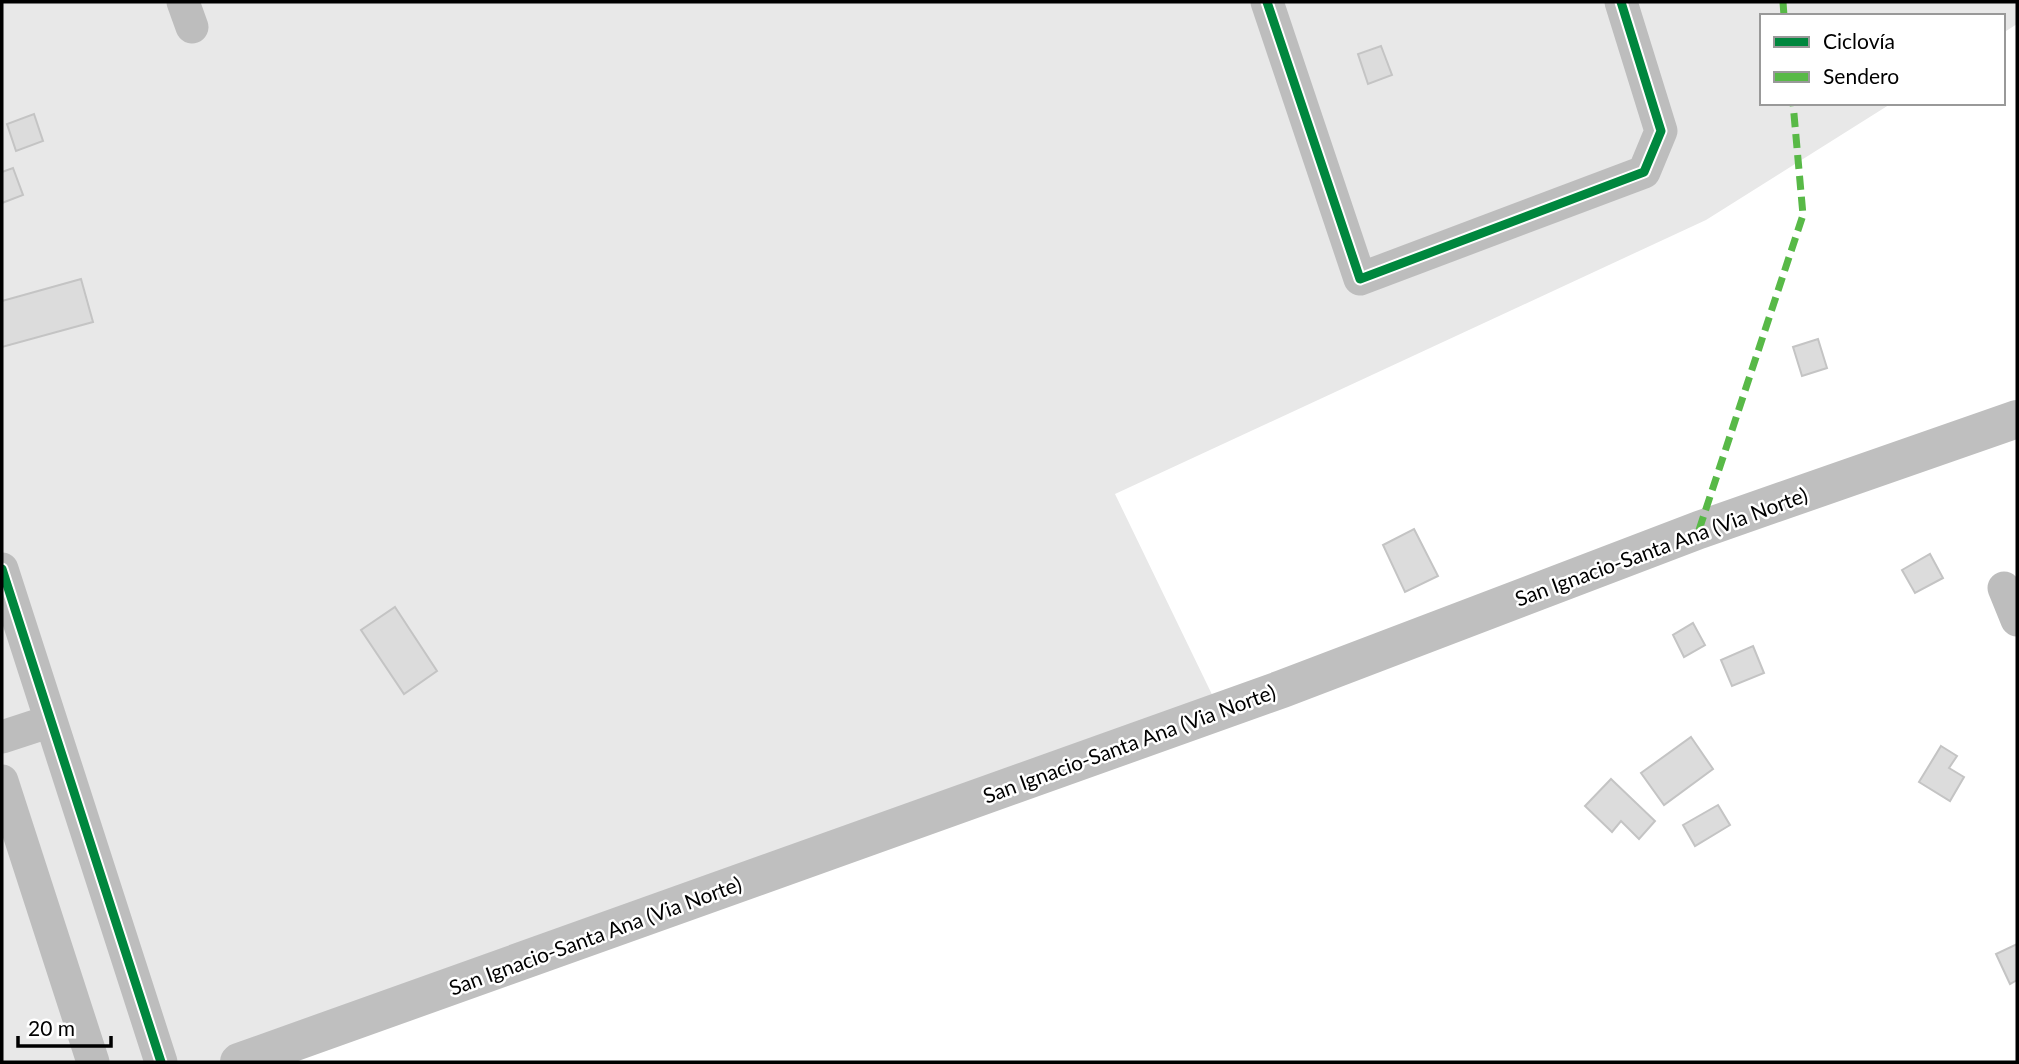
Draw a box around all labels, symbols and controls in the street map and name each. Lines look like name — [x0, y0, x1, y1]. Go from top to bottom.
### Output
legend — [1760, 14, 2005, 105]
text: Ciclovía — [1823, 28, 1895, 53]
text: Sendero — [1823, 63, 1899, 88]
street label: San Ignacio-Santa Ana (Via Norte) — [1511, 481, 1811, 611]
street label: San Ignacio-Santa Ana (Via Norte) — [979, 678, 1279, 808]
street label: San Ignacio-Santa Ana (Via Norte) — [445, 870, 745, 1000]
scale bar — [18, 1004, 110, 1048]
text: 20 m — [28, 1015, 75, 1040]

